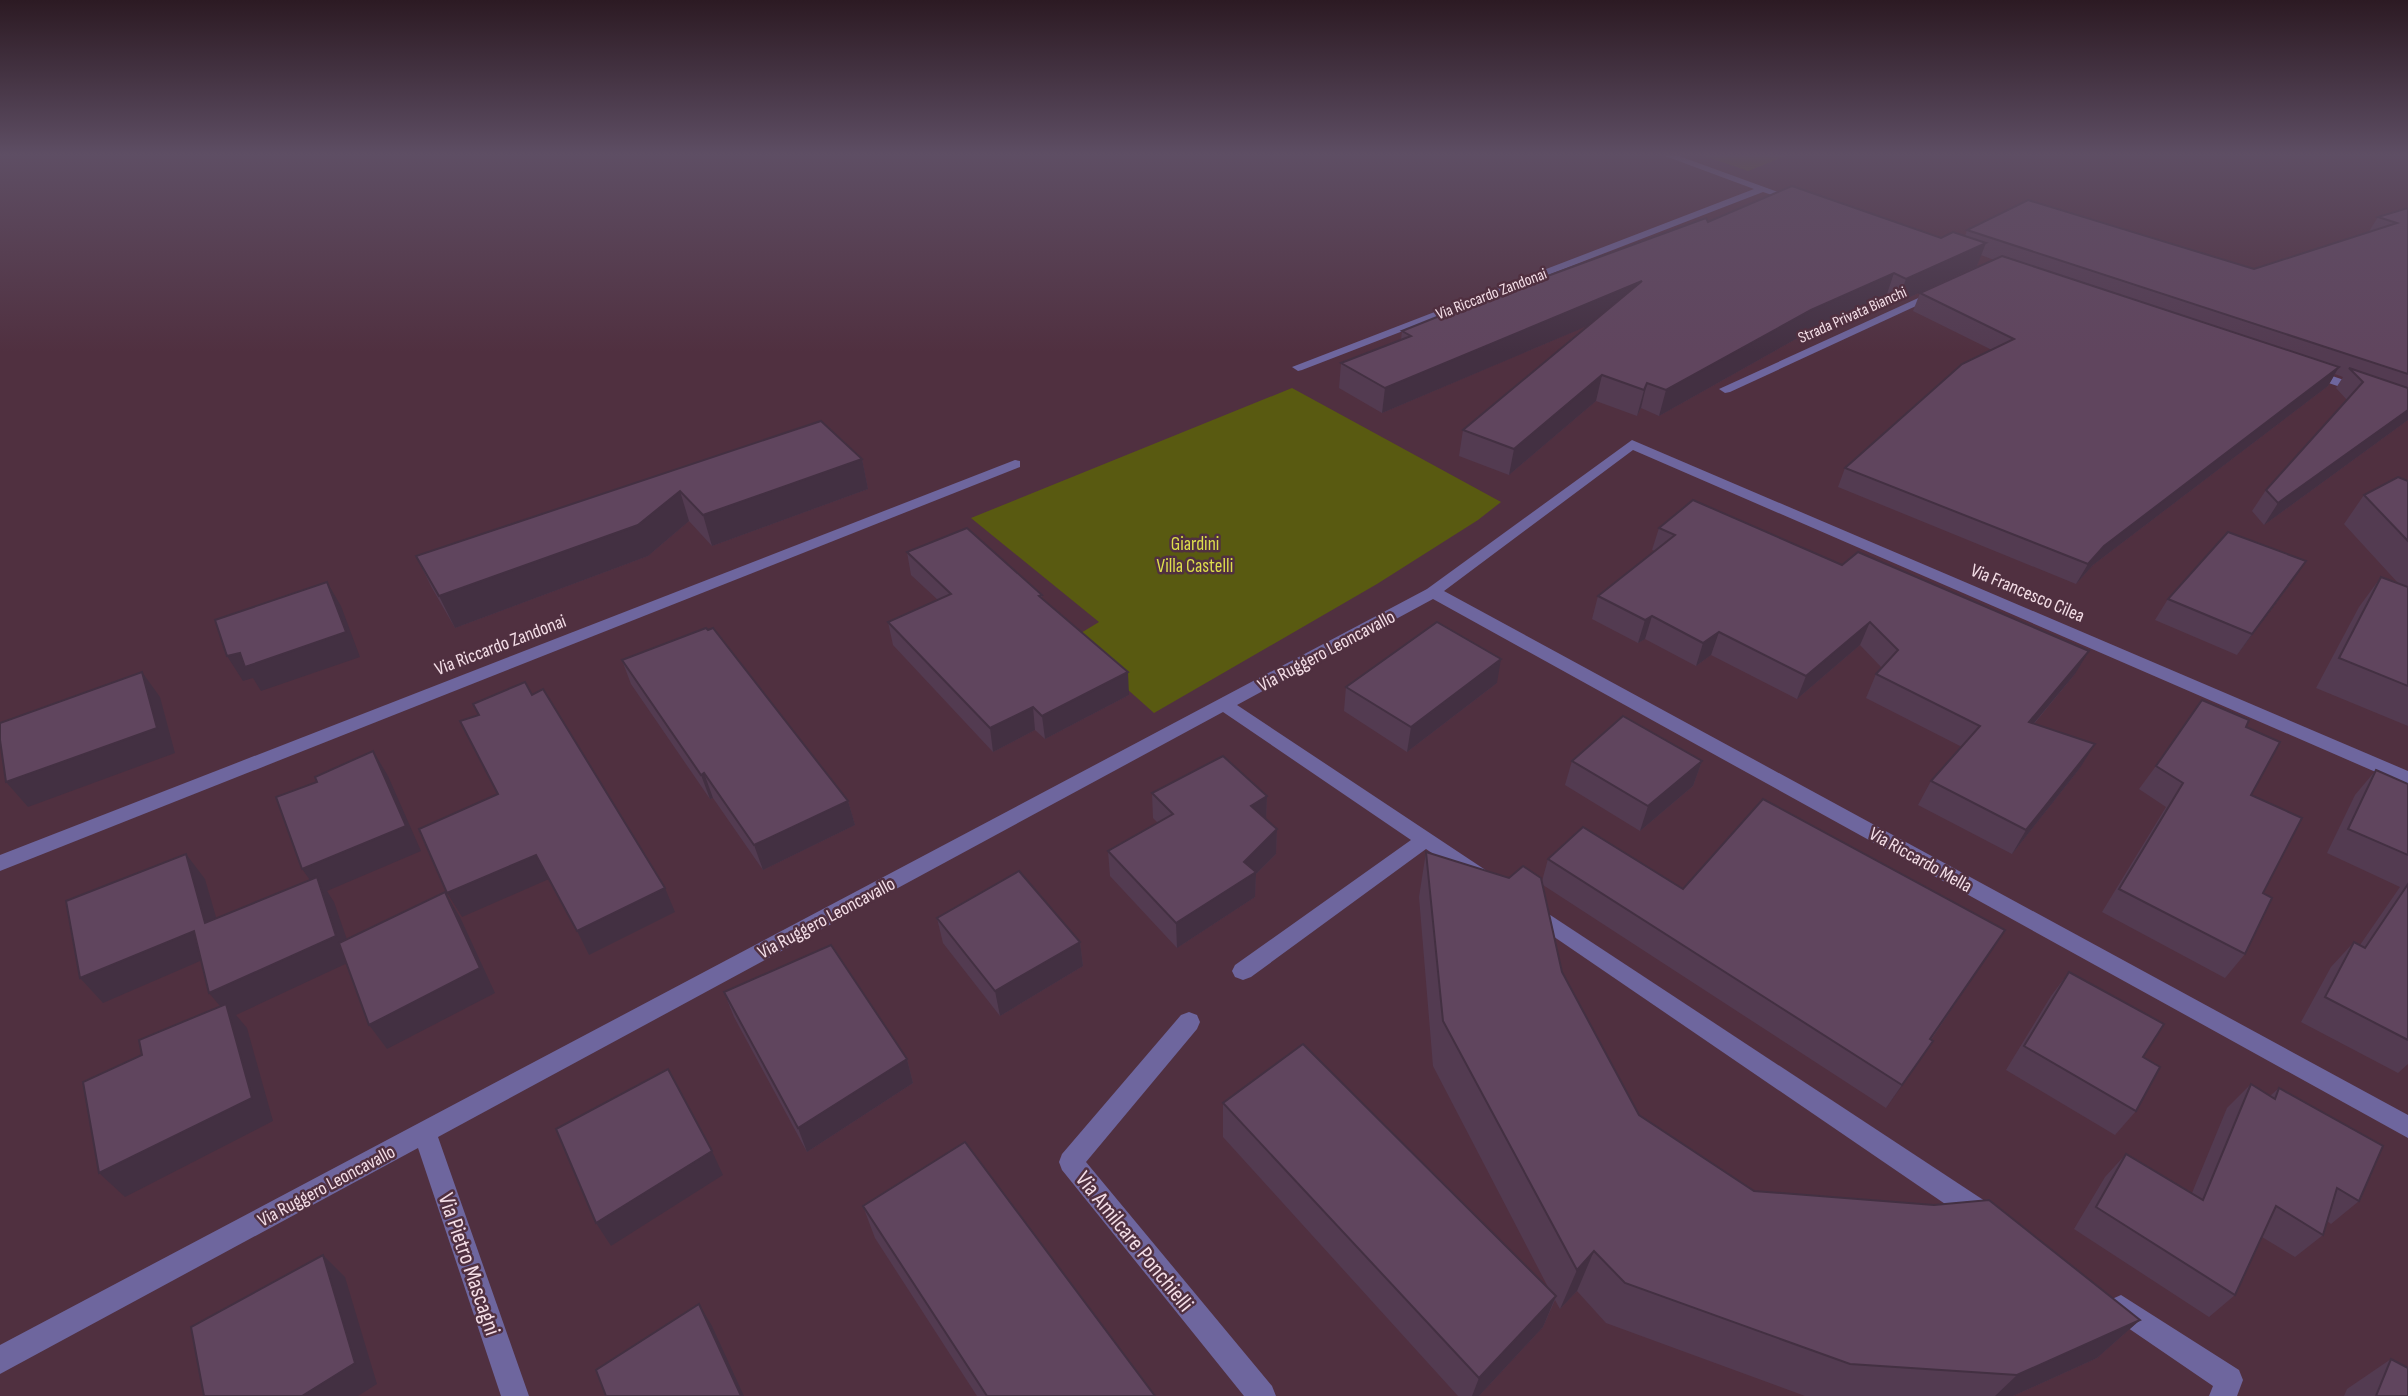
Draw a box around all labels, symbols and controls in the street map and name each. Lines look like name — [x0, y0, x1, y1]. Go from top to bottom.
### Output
street label: Via Riccardo Zandonai — [1434, 265, 1550, 324]
street label: Strada Privata Bianchi — [1795, 283, 1910, 348]
park label: Giardini Villa Castelli — [1157, 533, 1233, 578]
street label: Via Francesco Cilea — [1967, 559, 2088, 628]
street label: Via Ruggero Leoncavallo — [1254, 605, 1399, 697]
street label: Via Riccardo Zandonai — [432, 610, 569, 681]
street label: Via Riccardo Mella — [1865, 823, 1976, 898]
street label: Via Ruggero Leoncavallo — [754, 872, 899, 964]
street label: Via Ruggero Leoncavallo — [254, 1140, 399, 1232]
street label: Via Amilcare Ponchielli — [1069, 1166, 1199, 1318]
street label: Via Pietro Mascagni — [432, 1190, 506, 1339]

